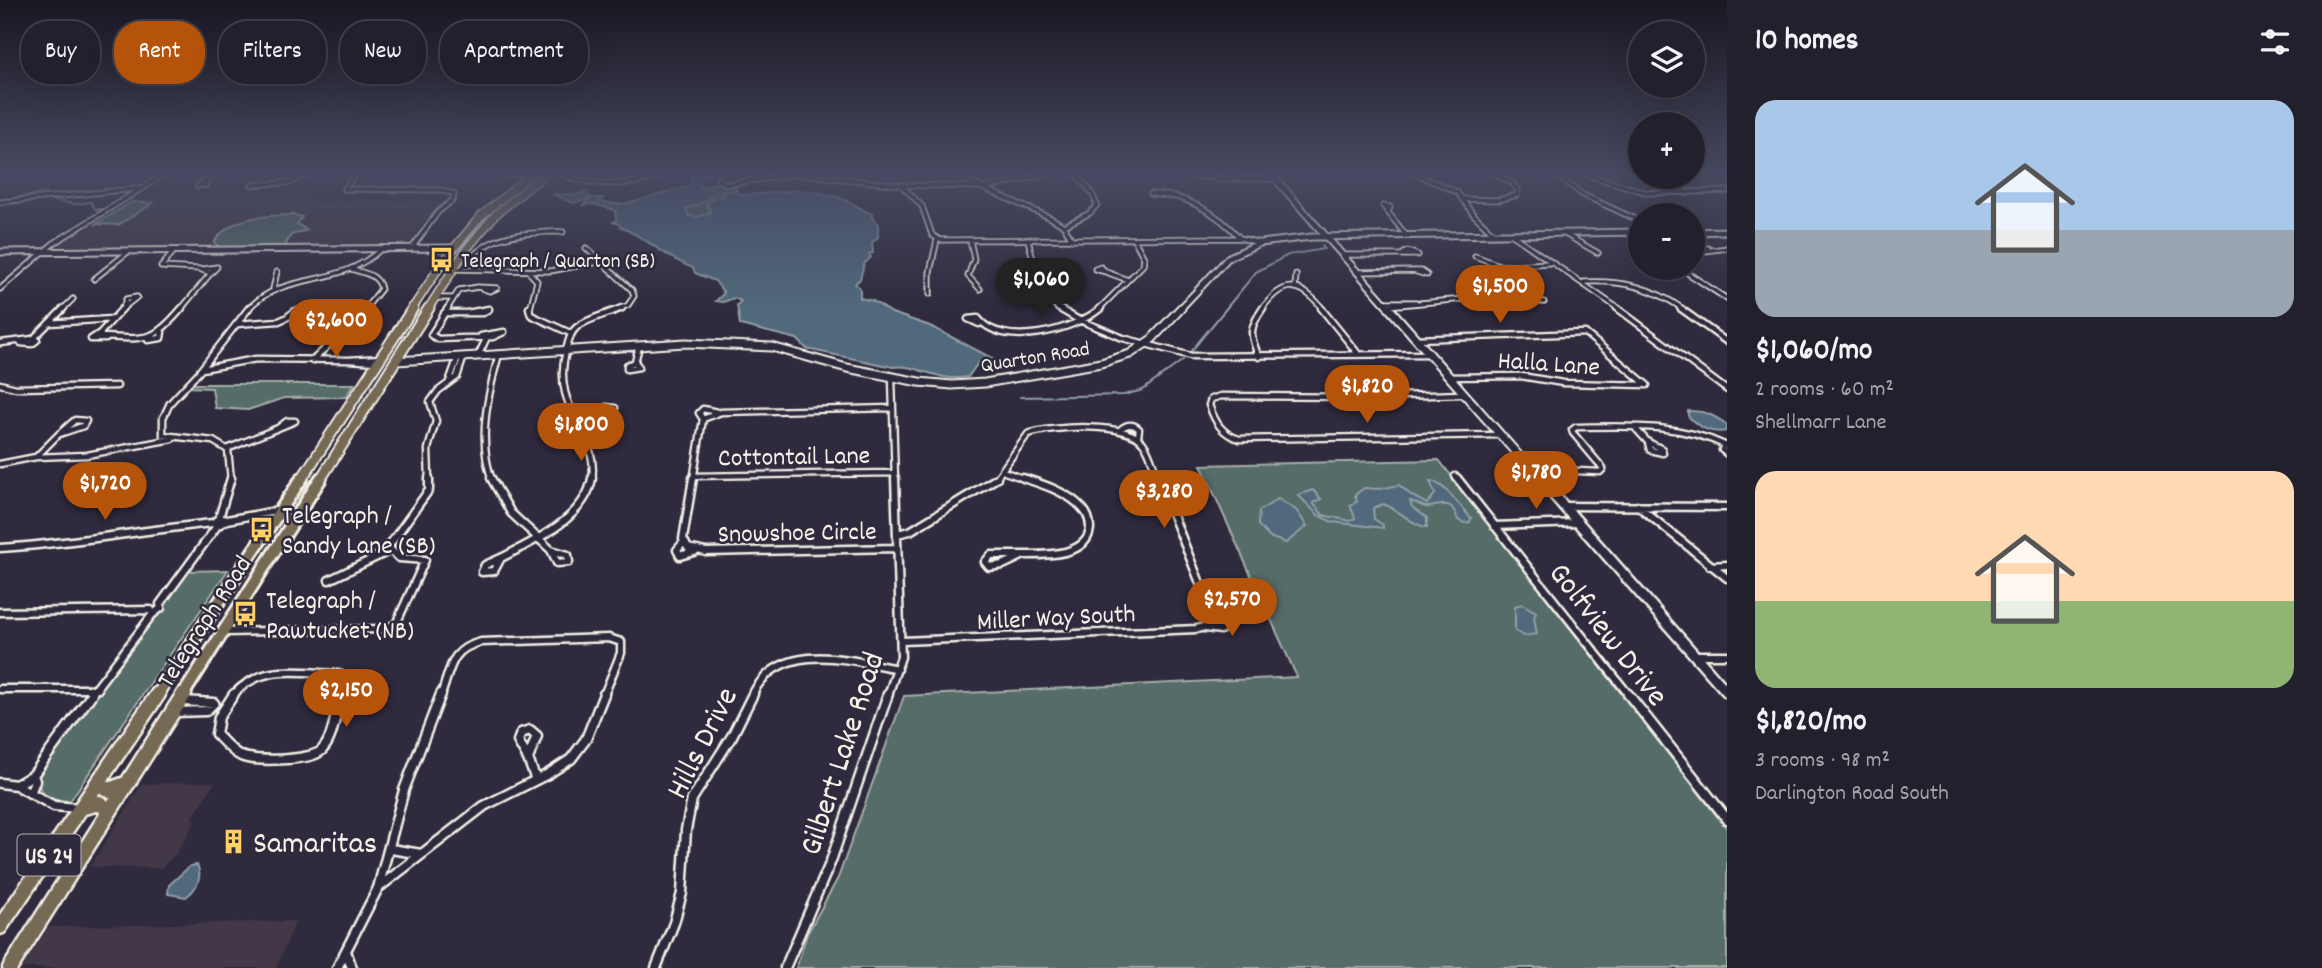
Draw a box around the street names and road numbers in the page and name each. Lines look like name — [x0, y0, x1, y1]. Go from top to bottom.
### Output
street label: Quarton Road — [979, 336, 1092, 382]
street label: Halla Lane — [1496, 343, 1601, 388]
street label: Cottontail Lane — [718, 439, 870, 478]
street label: Snowshoe Circle — [717, 515, 877, 554]
street label: Telegraph Road — [149, 549, 263, 696]
street label: Golfview Drive — [1535, 554, 1677, 718]
street label: Miller Way South — [976, 597, 1136, 642]
street label: Gilbert Lake Road — [790, 647, 899, 862]
street label: Hills Drive — [657, 680, 752, 808]
road number: US 24 — [18, 834, 80, 876]

